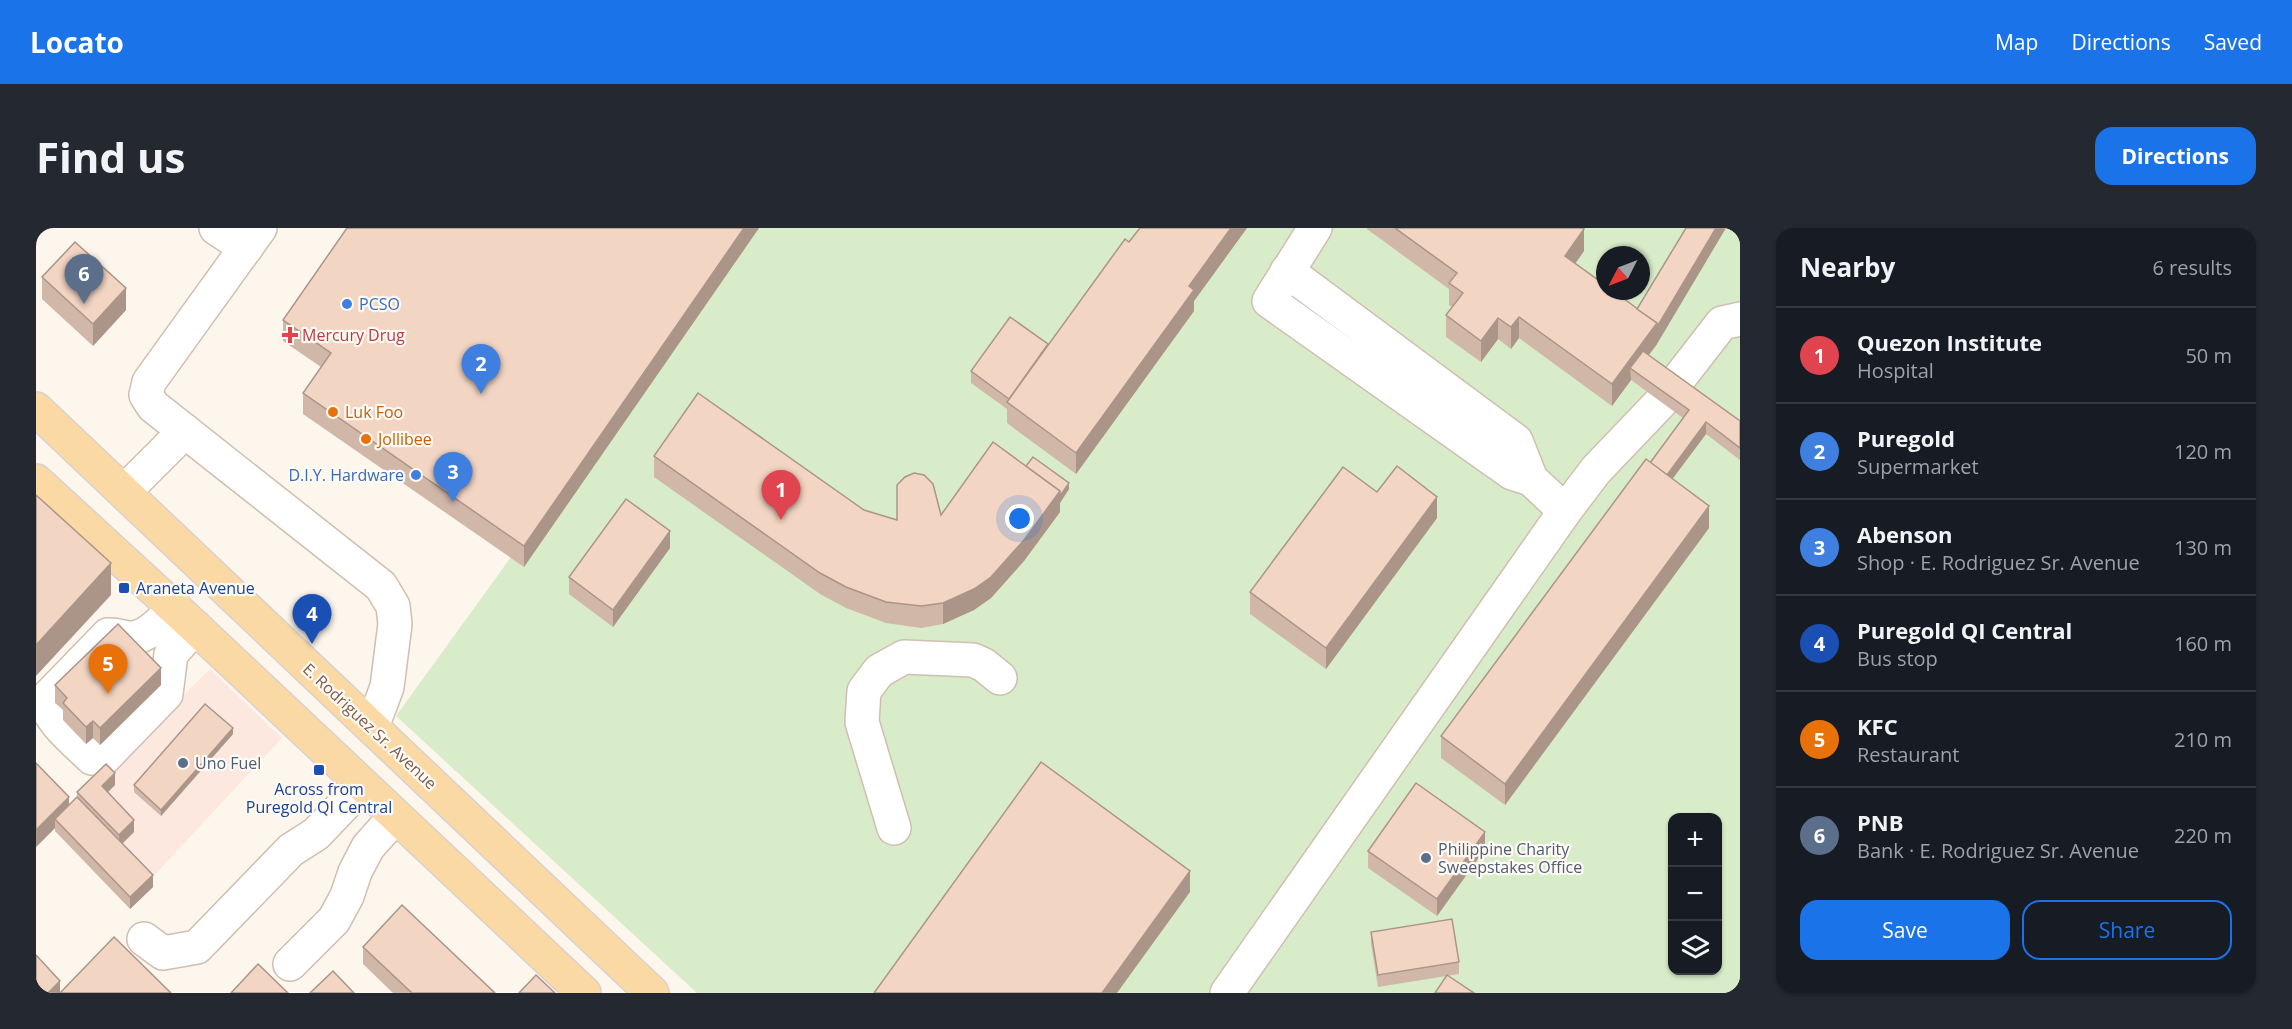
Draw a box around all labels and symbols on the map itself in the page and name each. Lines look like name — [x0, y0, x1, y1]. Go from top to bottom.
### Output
north arrow — [1596, 246, 1650, 300]
pin: 6 — [64, 254, 104, 304]
place label: PCSO — [359, 293, 400, 315]
marker: PCSO — [340, 297, 354, 311]
place label: Mercury Drug — [302, 324, 405, 346]
marker: Mercury Drug — [283, 328, 297, 342]
pin: 2 — [462, 344, 500, 394]
place label: Luk Foo — [345, 401, 403, 423]
marker: Luk Foo — [326, 405, 340, 419]
place label: Jollibee — [376, 428, 432, 450]
marker: Jollibee — [359, 432, 373, 446]
pin: 3 — [434, 452, 472, 502]
place label: D.I.Y. Hardware — [288, 464, 404, 486]
marker: D.I.Y. Hardware — [409, 468, 423, 482]
pin: 1 — [762, 470, 800, 520]
your location — [1005, 504, 1034, 533]
place label: Araneta Avenue — [136, 577, 255, 599]
marker: Araneta Avenue — [117, 581, 131, 595]
pin: 4 — [292, 594, 332, 644]
pin: 5 — [88, 644, 128, 694]
street label: E. Rodriguez Sr. Avenue — [298, 658, 442, 794]
place label: Uno Fuel — [195, 752, 261, 774]
marker: Uno Fuel — [176, 756, 190, 770]
marker: Across from Puregold QI Central — [312, 763, 326, 777]
place label: Across from Puregold QI Central — [246, 778, 392, 818]
place label: Philippine Charity Sweepstakes Office — [1438, 838, 1582, 878]
marker: Philippine Charity Sweepstakes Office — [1419, 851, 1433, 865]

